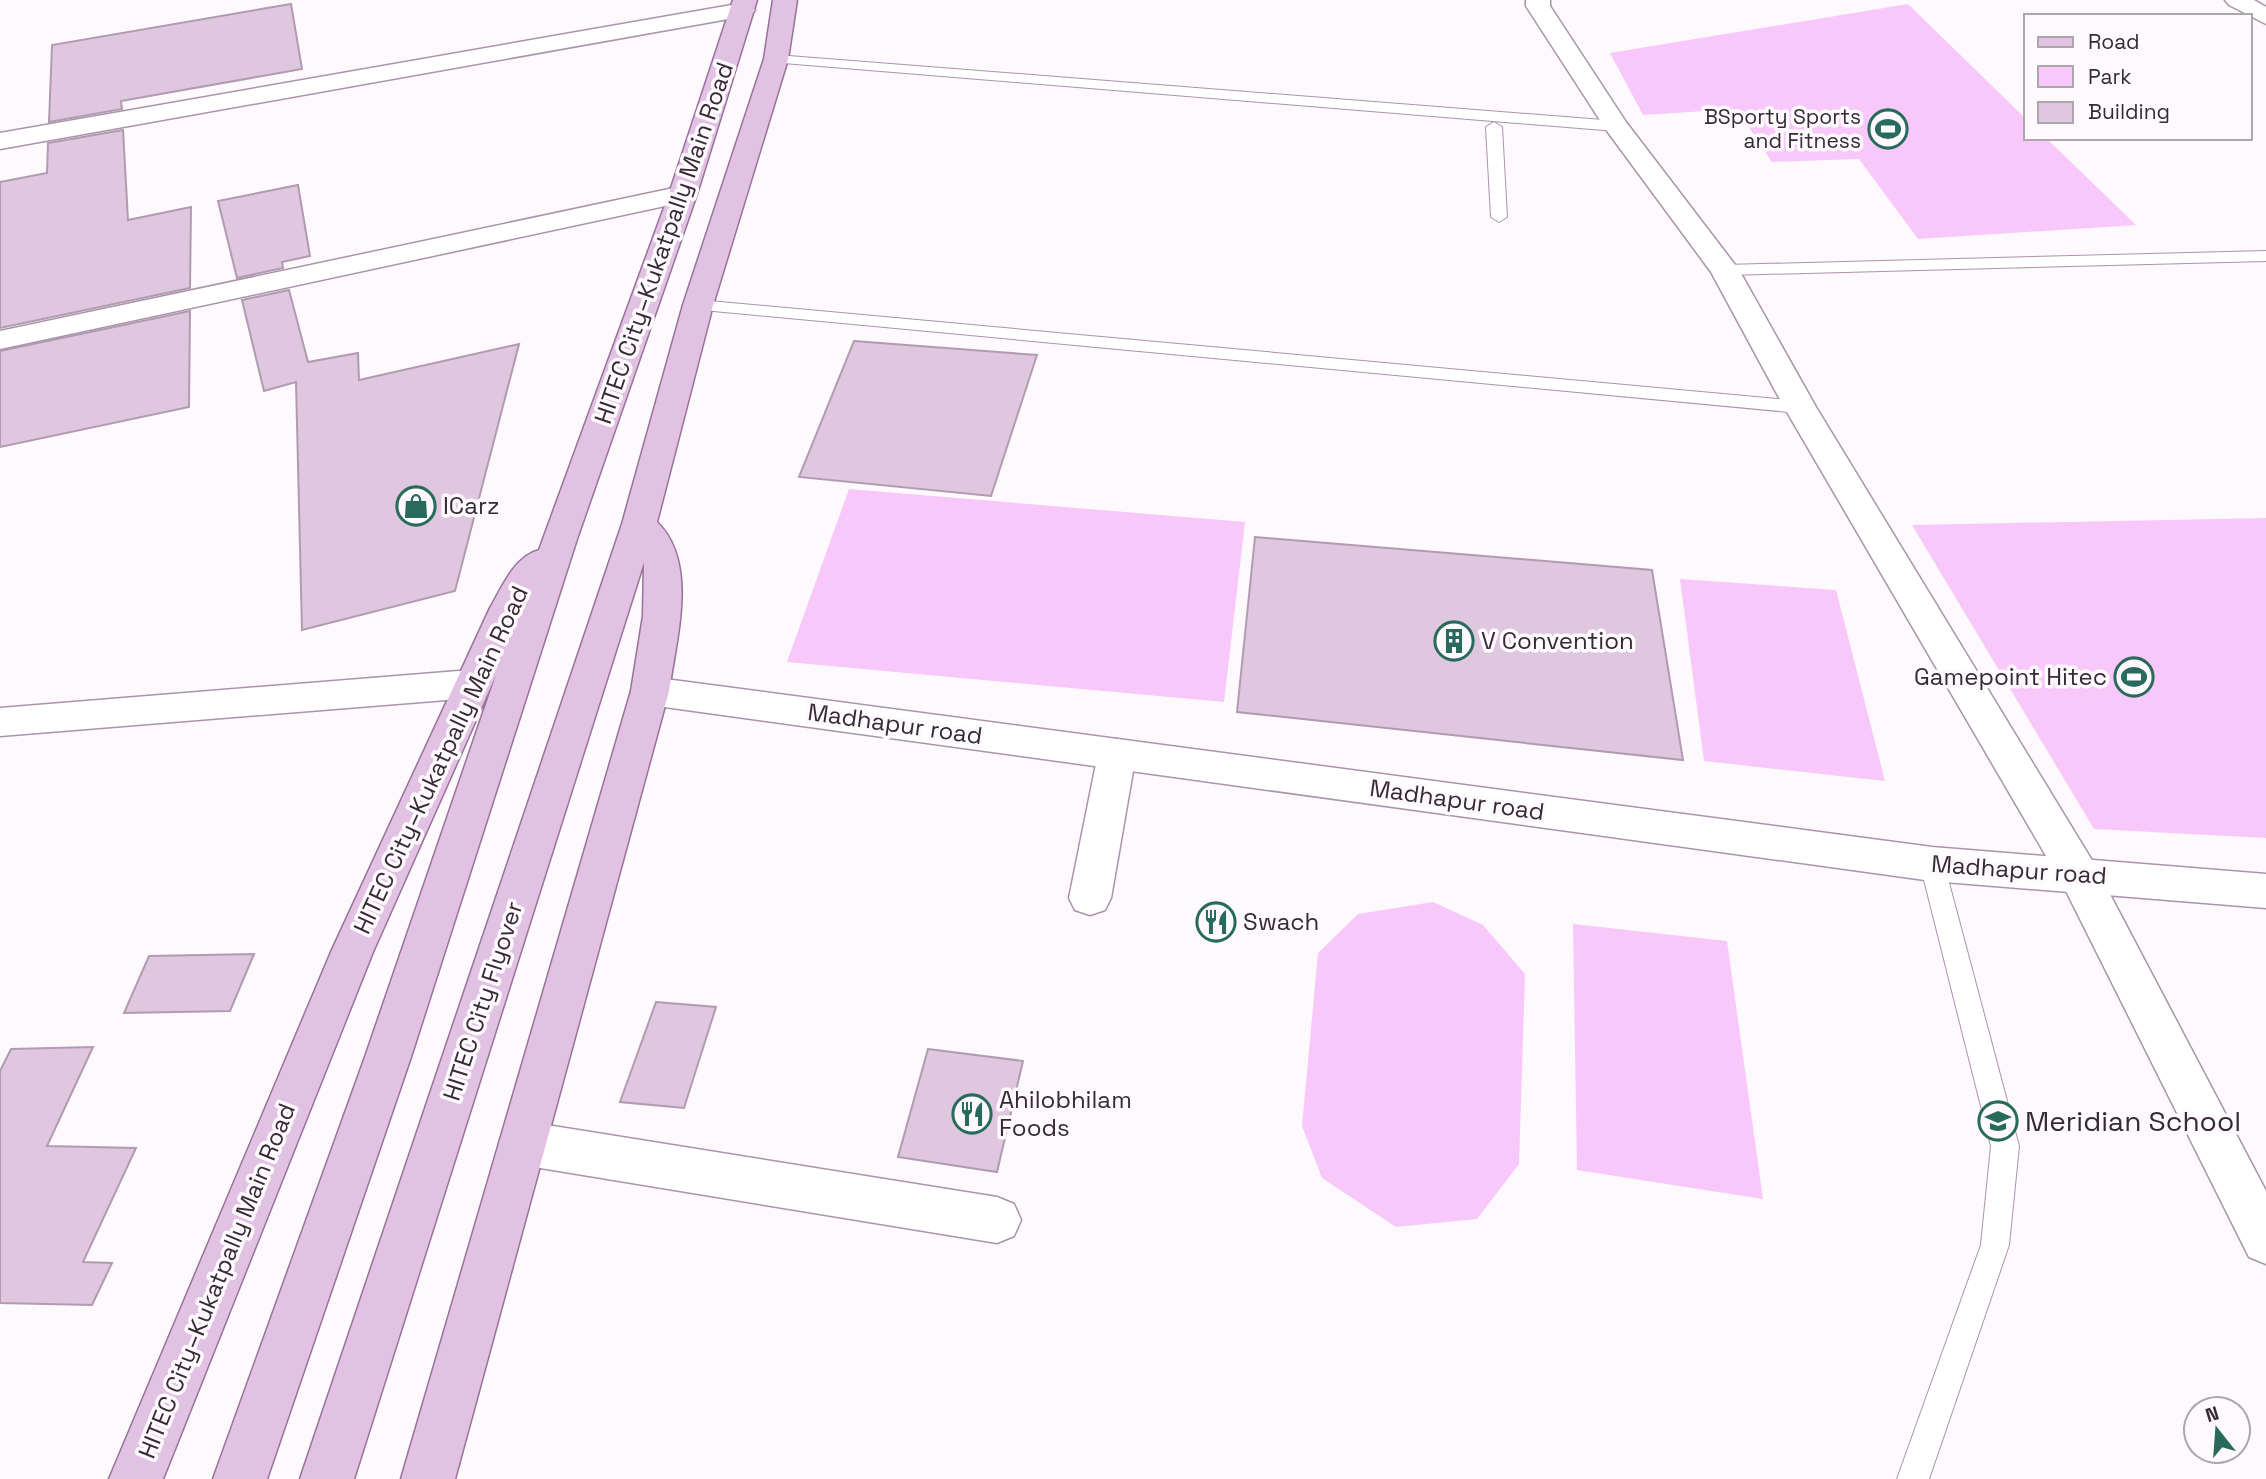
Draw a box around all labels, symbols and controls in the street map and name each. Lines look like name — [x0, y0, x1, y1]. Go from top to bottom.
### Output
legend — [2024, 14, 2252, 140]
text: Road — [2088, 28, 2140, 55]
street label: HITEC City–Kukatpally Main Road — [587, 58, 740, 428]
text: Park — [2088, 63, 2132, 90]
text: Building — [2088, 98, 2170, 125]
place label: BSporty Sports and Fitness — [1704, 103, 1861, 154]
sports icon: BSporty Sports and Fitness — [1867, 108, 1909, 150]
shop icon: ICarz — [395, 485, 437, 527]
place label: ICarz — [443, 490, 500, 521]
street label: HITEC City–Kukatpally Main Road — [346, 581, 535, 939]
building icon: V Convention — [1433, 620, 1475, 662]
place label: V Convention — [1481, 625, 1634, 656]
sports icon: Gamepoint Hitec — [2113, 656, 2155, 698]
place label: Gamepoint Hitec — [1914, 661, 2107, 692]
street label: Madhapur road — [806, 696, 984, 751]
street label: Madhapur road — [1368, 772, 1546, 827]
street label: Madhapur road — [1930, 848, 2108, 891]
street label: HITEC City Flyover — [436, 897, 529, 1104]
restaurant icon: Swach — [1195, 901, 1237, 943]
place label: Swach — [1243, 906, 1319, 937]
place label: Ahilobhilam Foods — [999, 1084, 1132, 1143]
restaurant icon: Ahilobhilam Foods — [951, 1093, 993, 1135]
street label: HITEC City–Kukatpally Main Road — [131, 1099, 302, 1463]
school or university icon: Meridian School — [1977, 1100, 2019, 1142]
place label: Meridian School — [2025, 1103, 2241, 1139]
north arrow — [2182, 1395, 2252, 1465]
text: N — [2202, 1400, 2222, 1428]

